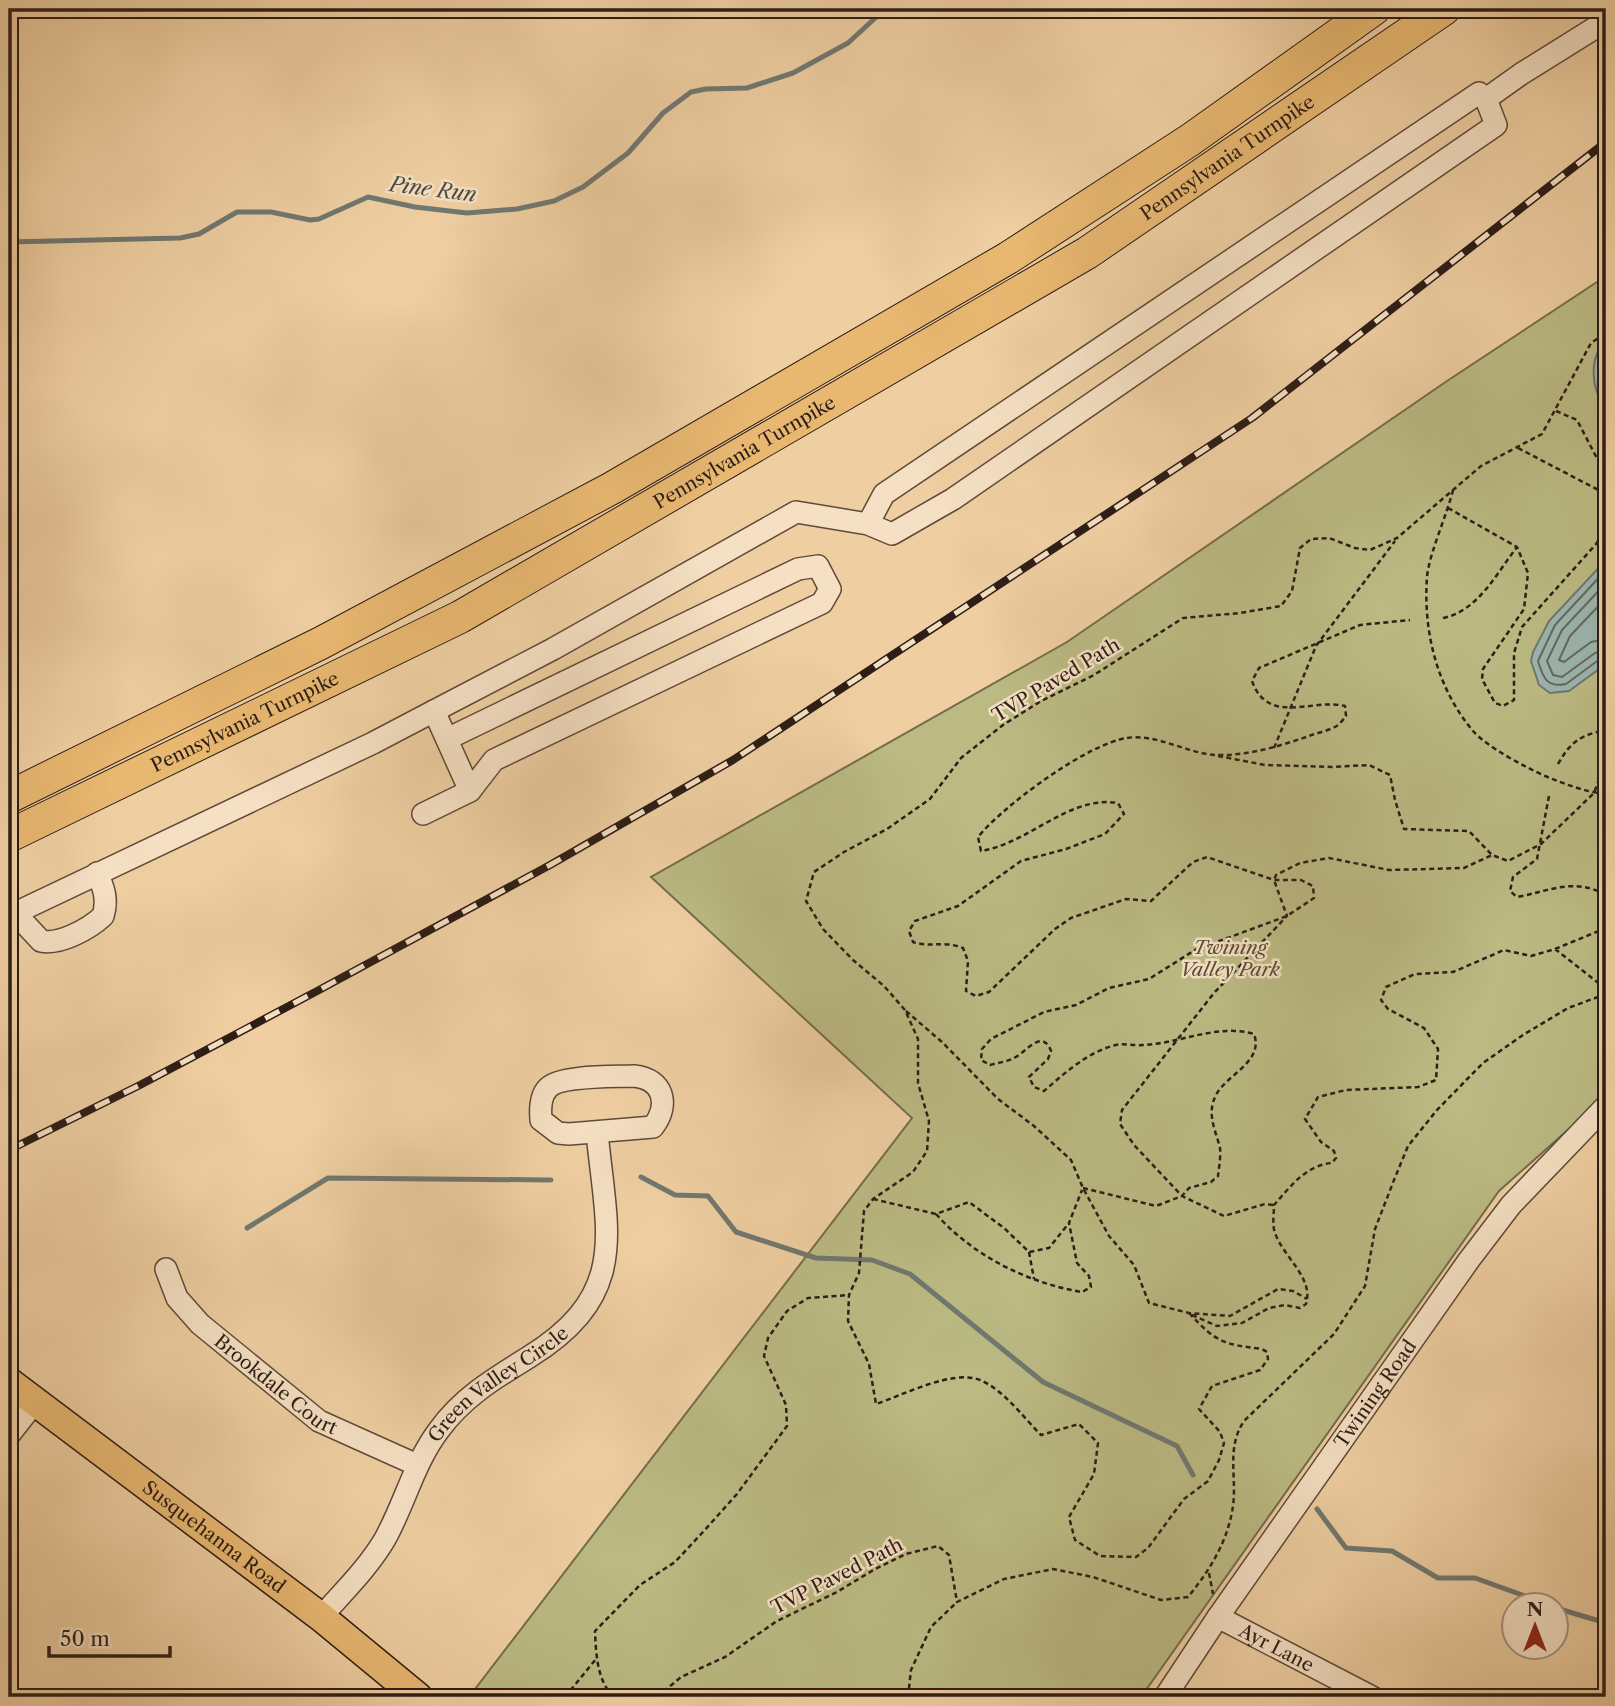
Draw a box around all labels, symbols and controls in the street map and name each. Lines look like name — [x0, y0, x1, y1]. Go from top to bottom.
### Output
street label: Pennsylvania Turnpike — [1135, 90, 1319, 225]
water label: Pine Run — [386, 171, 478, 207]
street label: Pennsylvania Turnpike — [649, 390, 839, 514]
street label: TVP Paved Path — [988, 633, 1124, 727]
street label: Pennsylvania Turnpike — [147, 666, 342, 777]
park label: Twining Valley Park — [1180, 936, 1280, 981]
street label: Green Valley Circle — [423, 1321, 573, 1446]
street label: Brookdale Court — [210, 1329, 341, 1439]
street label: Twining Road — [1329, 1335, 1421, 1452]
street label: Susquehanna Road — [138, 1475, 291, 1598]
street label: TVP Paved Path — [767, 1533, 907, 1619]
north arrow — [1500, 1590, 1570, 1660]
text: N — [1527, 1598, 1543, 1621]
scale bar — [49, 1615, 170, 1659]
street label: Ayr Lane — [1234, 1618, 1318, 1676]
text: 50 m — [60, 1626, 110, 1651]

